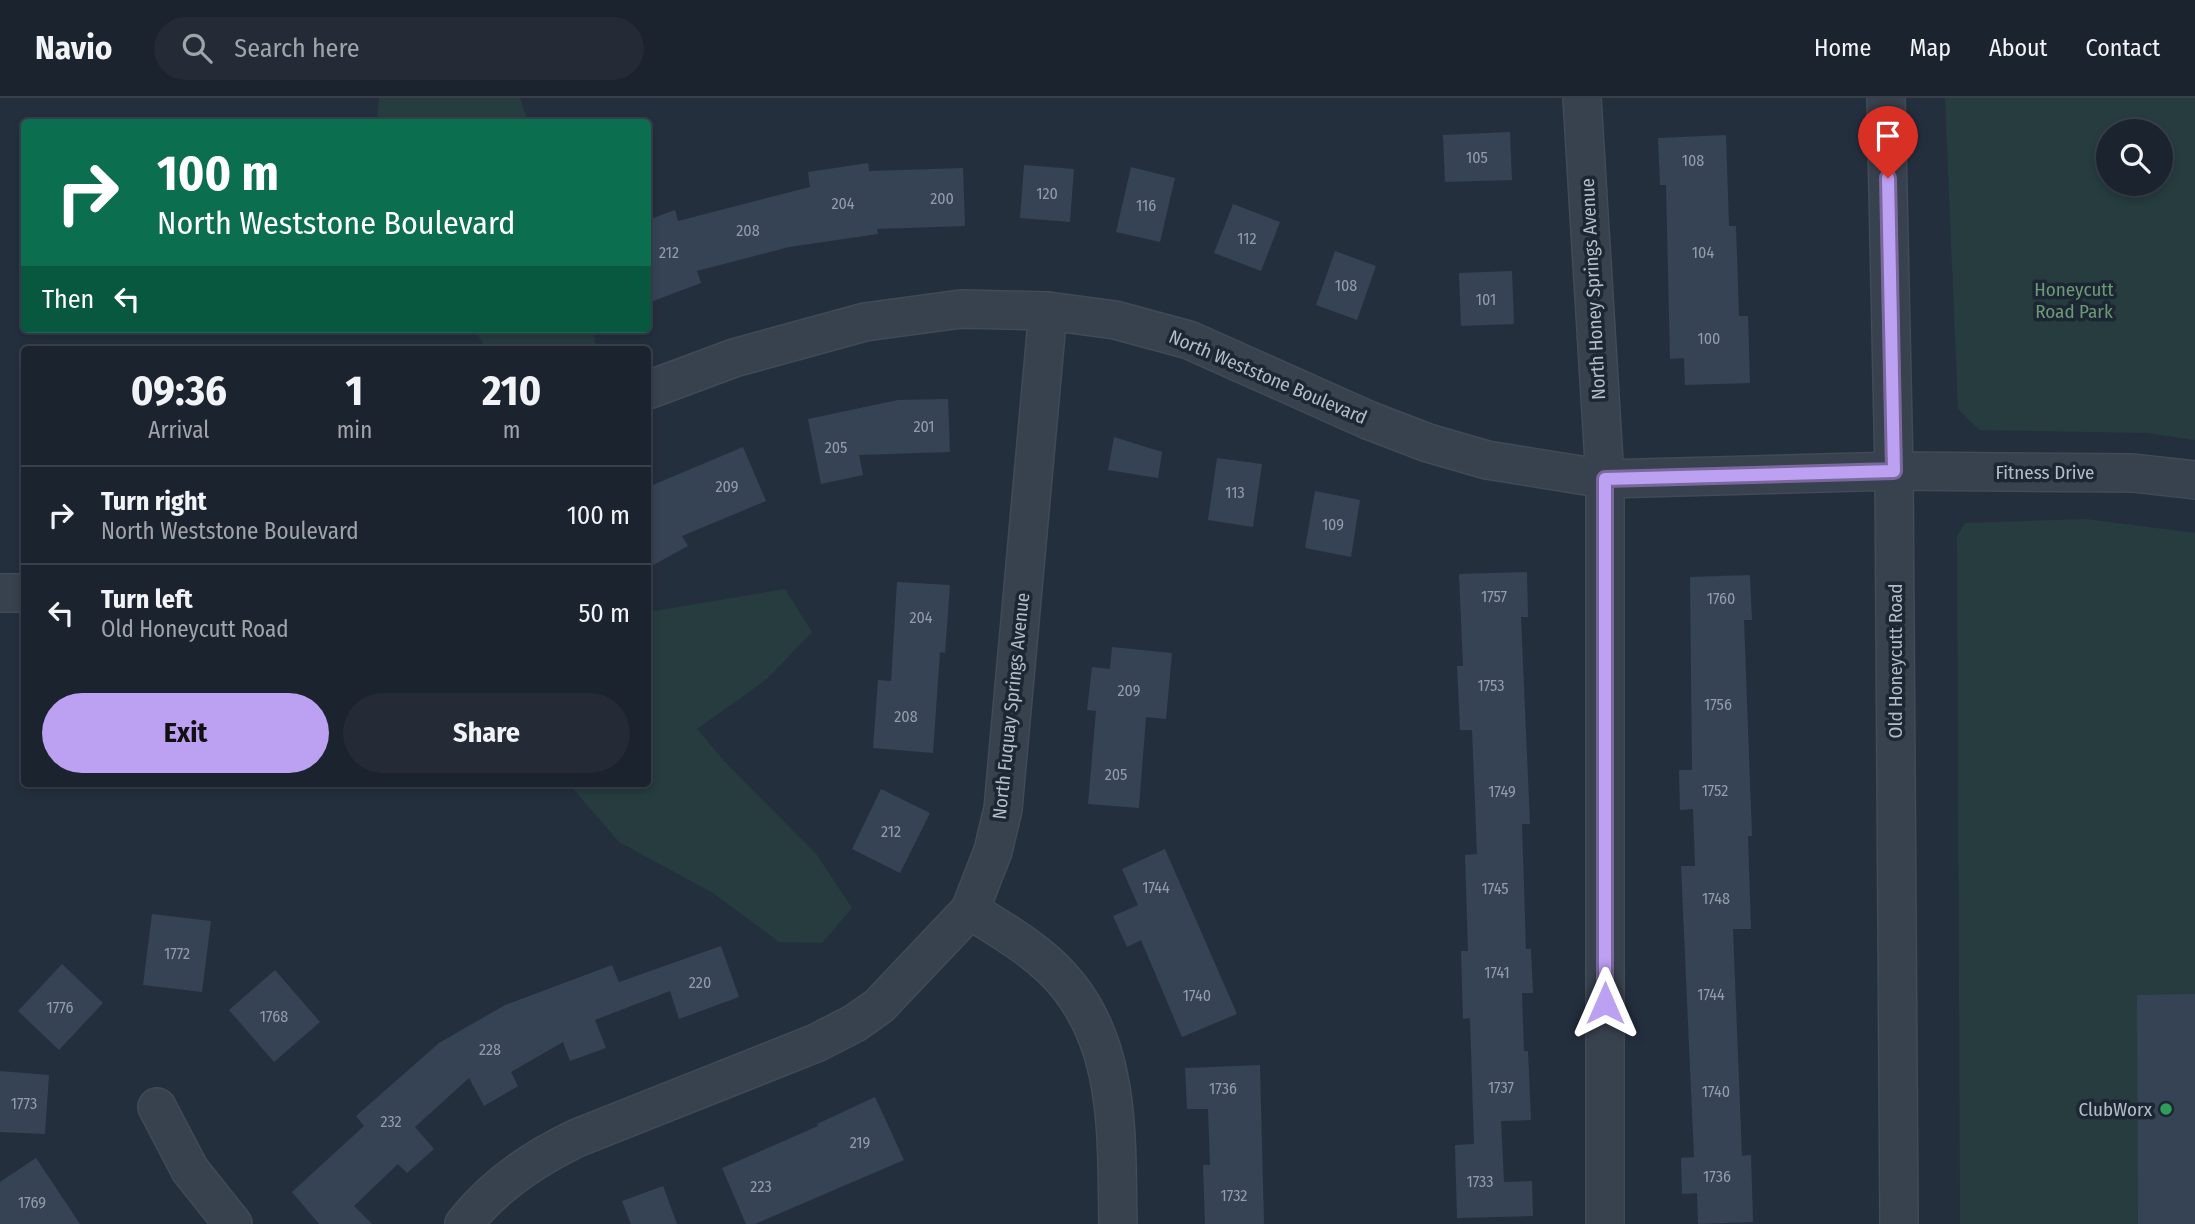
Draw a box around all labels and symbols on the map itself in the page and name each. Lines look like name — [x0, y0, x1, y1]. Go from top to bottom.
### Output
pin — [1858, 106, 1918, 178]
house number: 105 — [1466, 148, 1488, 167]
house number: 108 — [1682, 151, 1704, 170]
street label: North Honey Springs Avenue — [1576, 178, 1610, 400]
house number: 120 — [1036, 184, 1058, 203]
house number: 200 — [930, 189, 954, 208]
house number: 204 — [831, 194, 855, 213]
house number: 116 — [1136, 196, 1156, 215]
house number: 208 — [736, 221, 760, 240]
house number: 112 — [1237, 229, 1257, 248]
house number: 212 — [659, 243, 679, 262]
house number: 104 — [1692, 243, 1714, 262]
house number: 108 — [1335, 276, 1357, 295]
park label: Honeycutt Road Park — [2034, 278, 2115, 323]
house number: 101 — [1476, 290, 1496, 309]
street label: North Weststone Boulevard — [1166, 325, 1370, 429]
house number: 100 — [1698, 329, 1720, 348]
house number: 201 — [913, 417, 935, 436]
house number: 205 — [825, 438, 847, 457]
street label: Fitness Drive — [1996, 461, 2094, 484]
house number: 209 — [715, 477, 739, 496]
house number: 113 — [1225, 483, 1245, 502]
house number: 109 — [1322, 515, 1344, 534]
street label: Old Honeycutt Road — [1884, 584, 1907, 738]
house number: 1757 — [1481, 587, 1508, 606]
house number: 1760 — [1707, 589, 1735, 608]
street label: North Fuquay Springs Avenue — [988, 591, 1034, 821]
house number: 204 — [909, 608, 933, 627]
house number: 1753 — [1478, 676, 1504, 695]
house number: 209 — [1117, 681, 1141, 700]
house number: 1756 — [1704, 695, 1732, 714]
house number: 208 — [894, 707, 918, 726]
house number: 205 — [1105, 765, 1127, 784]
house number: 1752 — [1702, 781, 1728, 800]
house number: 1749 — [1488, 782, 1516, 801]
house number: 212 — [881, 822, 901, 841]
house number: 1744 — [1142, 878, 1170, 897]
house number: 1745 — [1481, 879, 1509, 898]
house number: 1748 — [1702, 889, 1730, 908]
house number: 1772 — [164, 944, 190, 963]
house number: 1741 — [1484, 963, 1510, 982]
position arrow — [1568, 966, 1642, 1040]
house number: 220 — [689, 973, 711, 992]
house number: 1744 — [1697, 985, 1725, 1004]
house number: 1740 — [1183, 986, 1211, 1005]
house number: 1776 — [47, 998, 73, 1017]
house number: 1768 — [260, 1007, 288, 1026]
house number: 228 — [479, 1040, 501, 1059]
house number: 1737 — [1488, 1078, 1515, 1097]
house number: 1736 — [1209, 1079, 1237, 1098]
house number: 1740 — [1702, 1082, 1730, 1101]
house number: 1773 — [11, 1094, 37, 1113]
place label: ClubWorx — [2078, 1098, 2153, 1121]
marker: ClubWorx — [2158, 1101, 2174, 1117]
house number: 232 — [380, 1112, 402, 1131]
house number: 219 — [850, 1133, 871, 1152]
house number: 1736 — [1703, 1167, 1731, 1186]
house number: 1733 — [1466, 1172, 1494, 1191]
house number: 223 — [750, 1177, 772, 1196]
house number: 1732 — [1221, 1186, 1247, 1205]
house number: 1769 — [18, 1193, 46, 1212]

